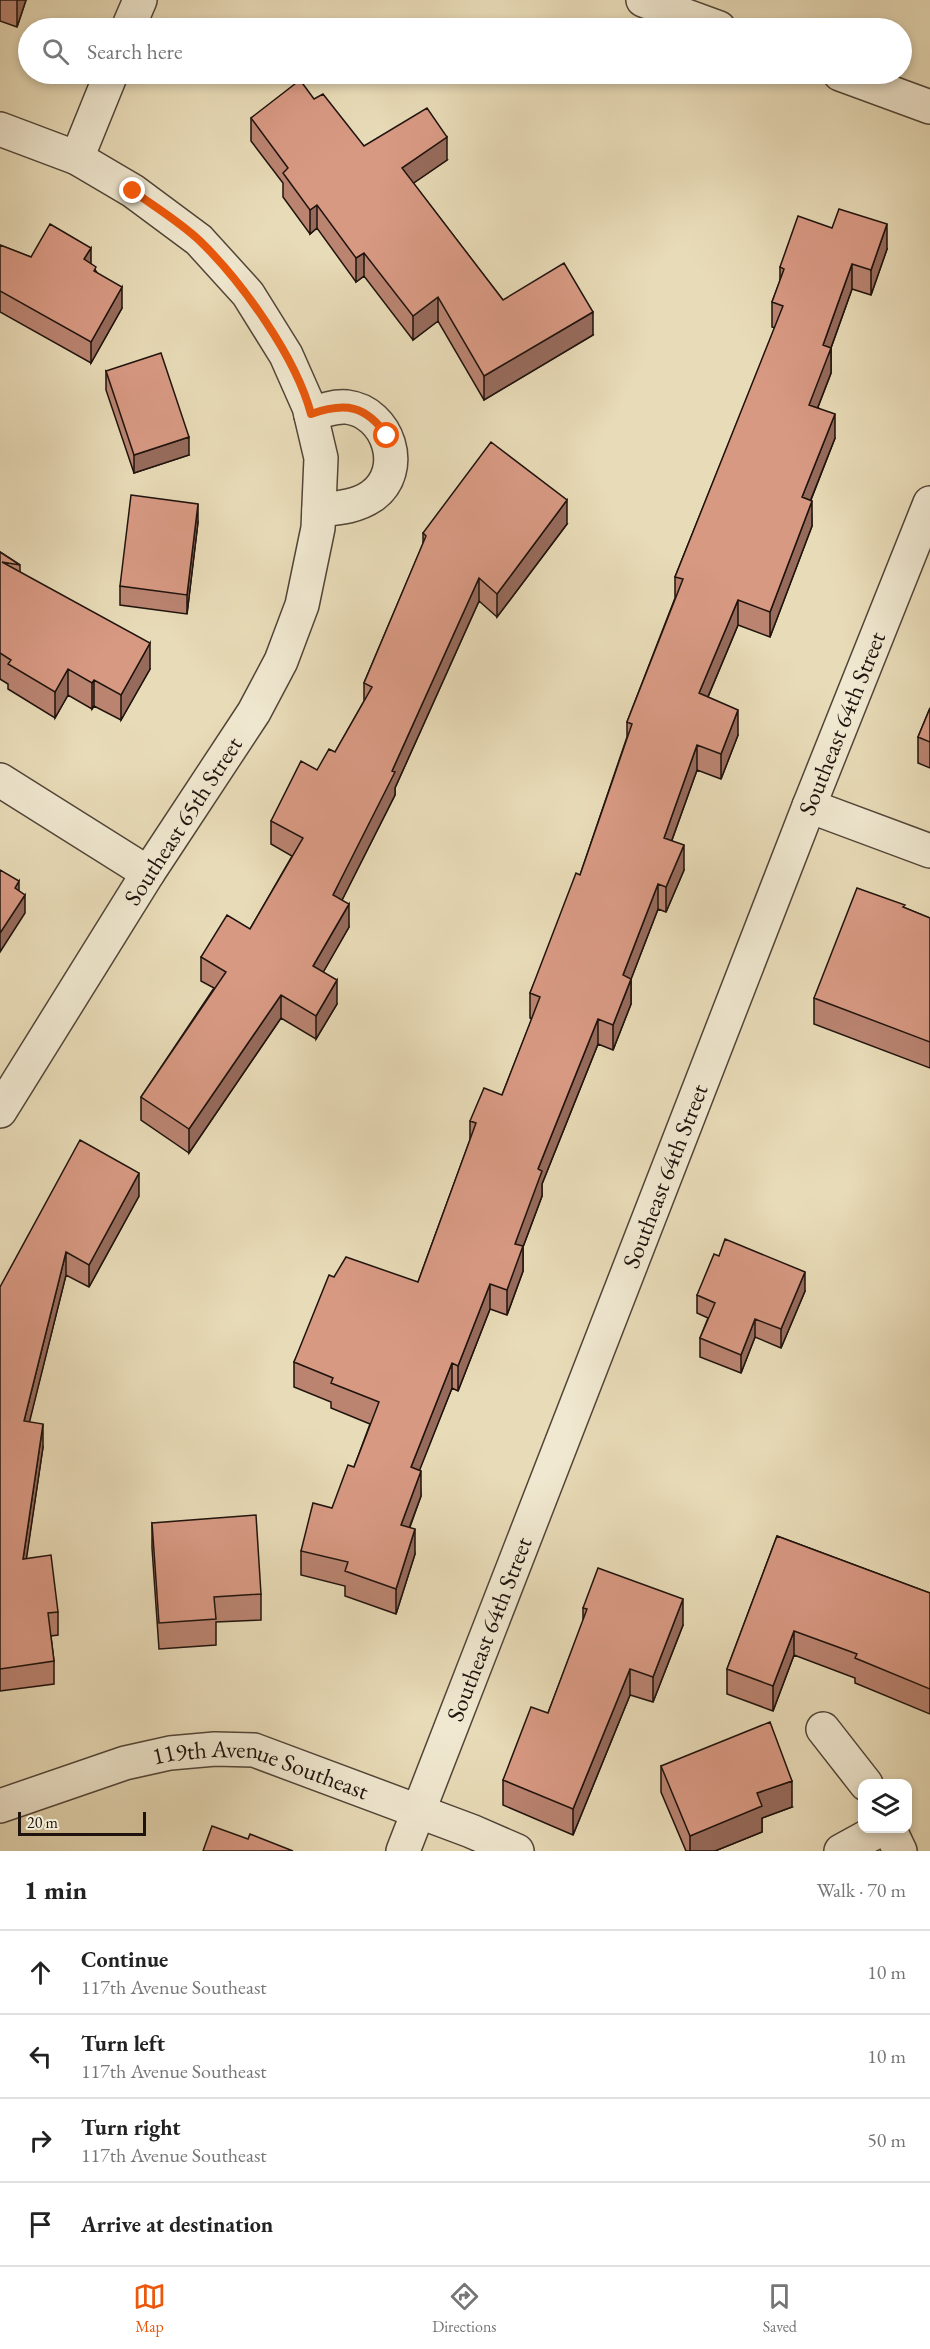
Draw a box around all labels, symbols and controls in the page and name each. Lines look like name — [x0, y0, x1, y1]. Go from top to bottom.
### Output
search box — [18, 18, 912, 84]
icon: search — [39, 35, 72, 68]
text: Search here — [87, 37, 182, 66]
route end — [119, 177, 145, 203]
route start — [373, 422, 399, 448]
street label: Southeast 64th Street — [791, 626, 892, 820]
street label: Southeast 65th Street — [116, 730, 249, 911]
street label: Southeast 64th Street — [615, 1079, 715, 1273]
street label: Southeast 64th Street — [439, 1532, 539, 1726]
street label: 119th Avenue Southeast — [149, 1733, 373, 1807]
map controls — [858, 1779, 912, 1833]
button: layers — [858, 1779, 912, 1833]
scale bar — [18, 1809, 146, 1836]
text: 20 m — [27, 1812, 58, 1833]
text: 1 min — [24, 1873, 87, 1907]
text: Walk · 70 m — [817, 1877, 906, 1903]
text: Continue — [81, 1945, 168, 1974]
icon: ahead — [24, 1956, 57, 1989]
text: 10 m — [867, 1959, 906, 1985]
text: 117th Avenue Southeast — [81, 1974, 267, 2000]
text: Turn left — [81, 2029, 165, 2058]
icon: left — [24, 2040, 57, 2073]
text: 10 m — [867, 2043, 906, 2069]
text: 117th Avenue Southeast — [81, 2058, 267, 2084]
text: Turn right — [81, 2113, 180, 2142]
icon: right — [24, 2124, 57, 2157]
text: 50 m — [867, 2127, 906, 2153]
text: 117th Avenue Southeast — [81, 2142, 267, 2168]
icon: arrive — [24, 2208, 57, 2241]
text: Arrive at destination — [81, 2210, 273, 2239]
tab: Map — [133, 2280, 166, 2337]
tab: Directions — [432, 2280, 497, 2337]
tab: Saved — [763, 2280, 797, 2337]

